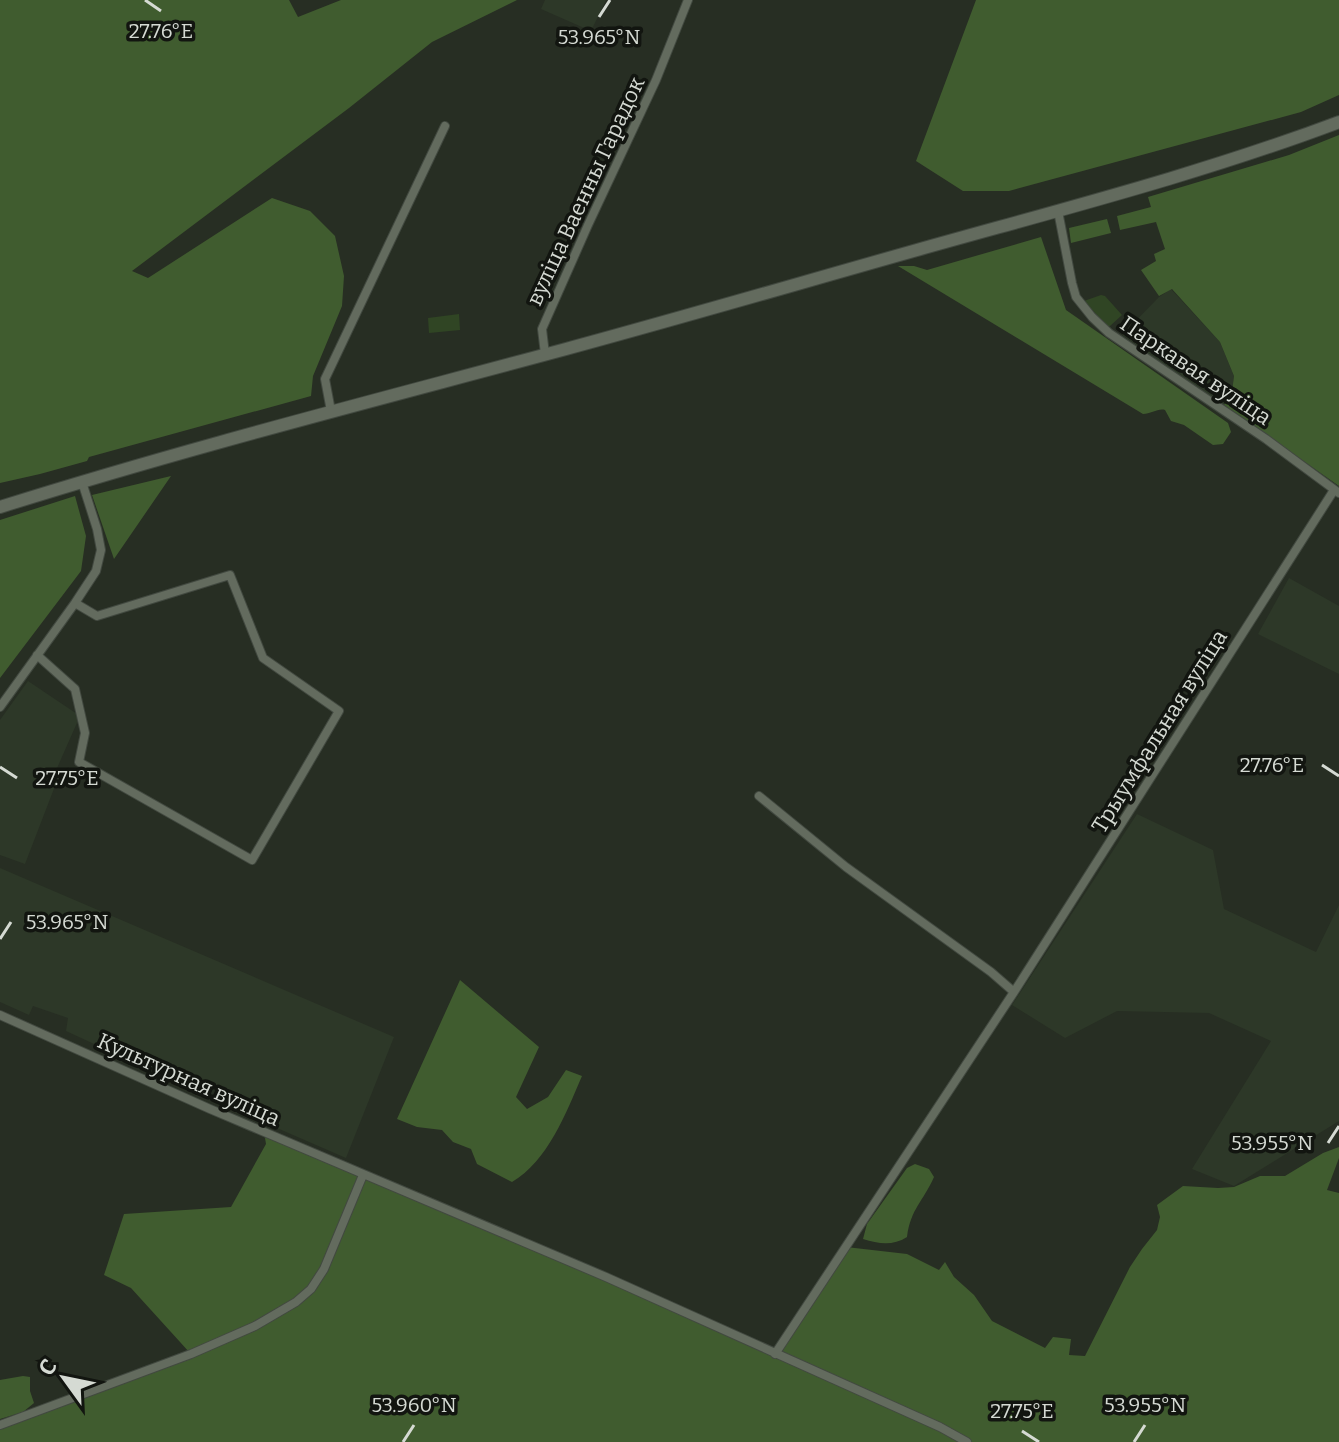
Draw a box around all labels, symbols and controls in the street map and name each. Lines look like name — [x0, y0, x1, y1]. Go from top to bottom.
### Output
text: 27.76°E — [129, 19, 193, 43]
text: 53.965°N — [558, 25, 640, 49]
street label: вуліца Ваенны Гарадок — [521, 73, 650, 310]
street label: Паркавая вуліца — [1115, 310, 1276, 431]
street label: Трыумфальная вуліца — [1086, 625, 1233, 838]
text: 27.76°E — [1240, 753, 1304, 777]
text: 27.75°E — [35, 766, 99, 790]
text: 53.965°N — [26, 910, 108, 934]
street label: Культурная вуліца — [93, 1027, 284, 1132]
text: 53.955°N — [1231, 1131, 1313, 1155]
north arrow — [24, 1338, 104, 1418]
text: С — [33, 1354, 63, 1381]
text: 53.960°N — [371, 1393, 457, 1417]
text: 53.955°N — [1104, 1393, 1186, 1417]
text: 27.75°E — [990, 1399, 1054, 1423]

